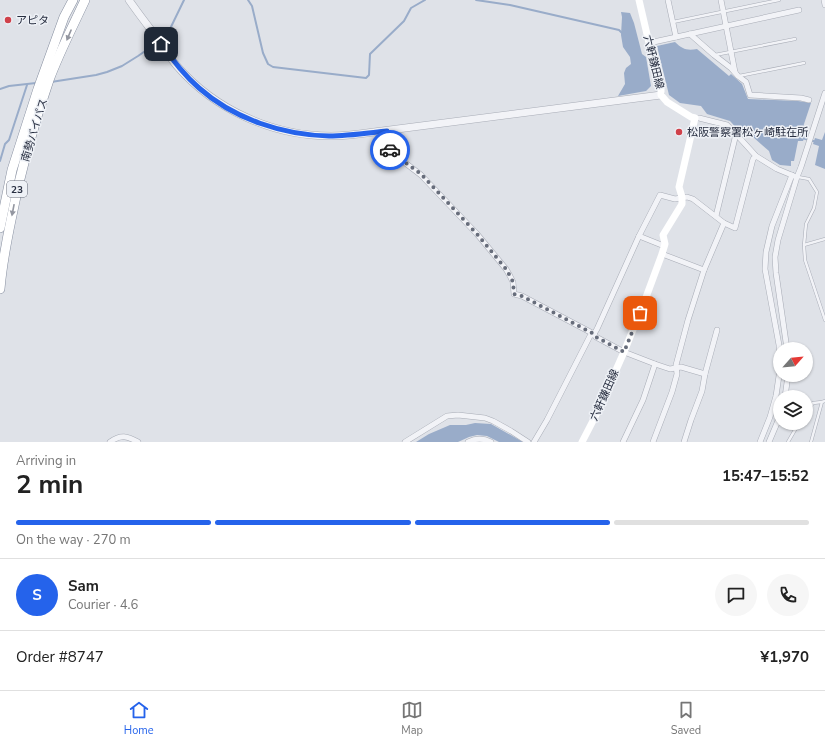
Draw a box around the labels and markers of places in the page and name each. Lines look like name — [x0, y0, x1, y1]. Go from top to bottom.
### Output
place label: アピタ — [16, 13, 49, 28]
marker: アピタ — [3, 15, 13, 25]
pin — [144, 27, 178, 61]
place label: 松阪警察署松ヶ崎駐在所 — [687, 125, 809, 140]
marker: 松阪警察署松ヶ崎駐在所 — [674, 127, 684, 137]
pin — [623, 296, 657, 330]

